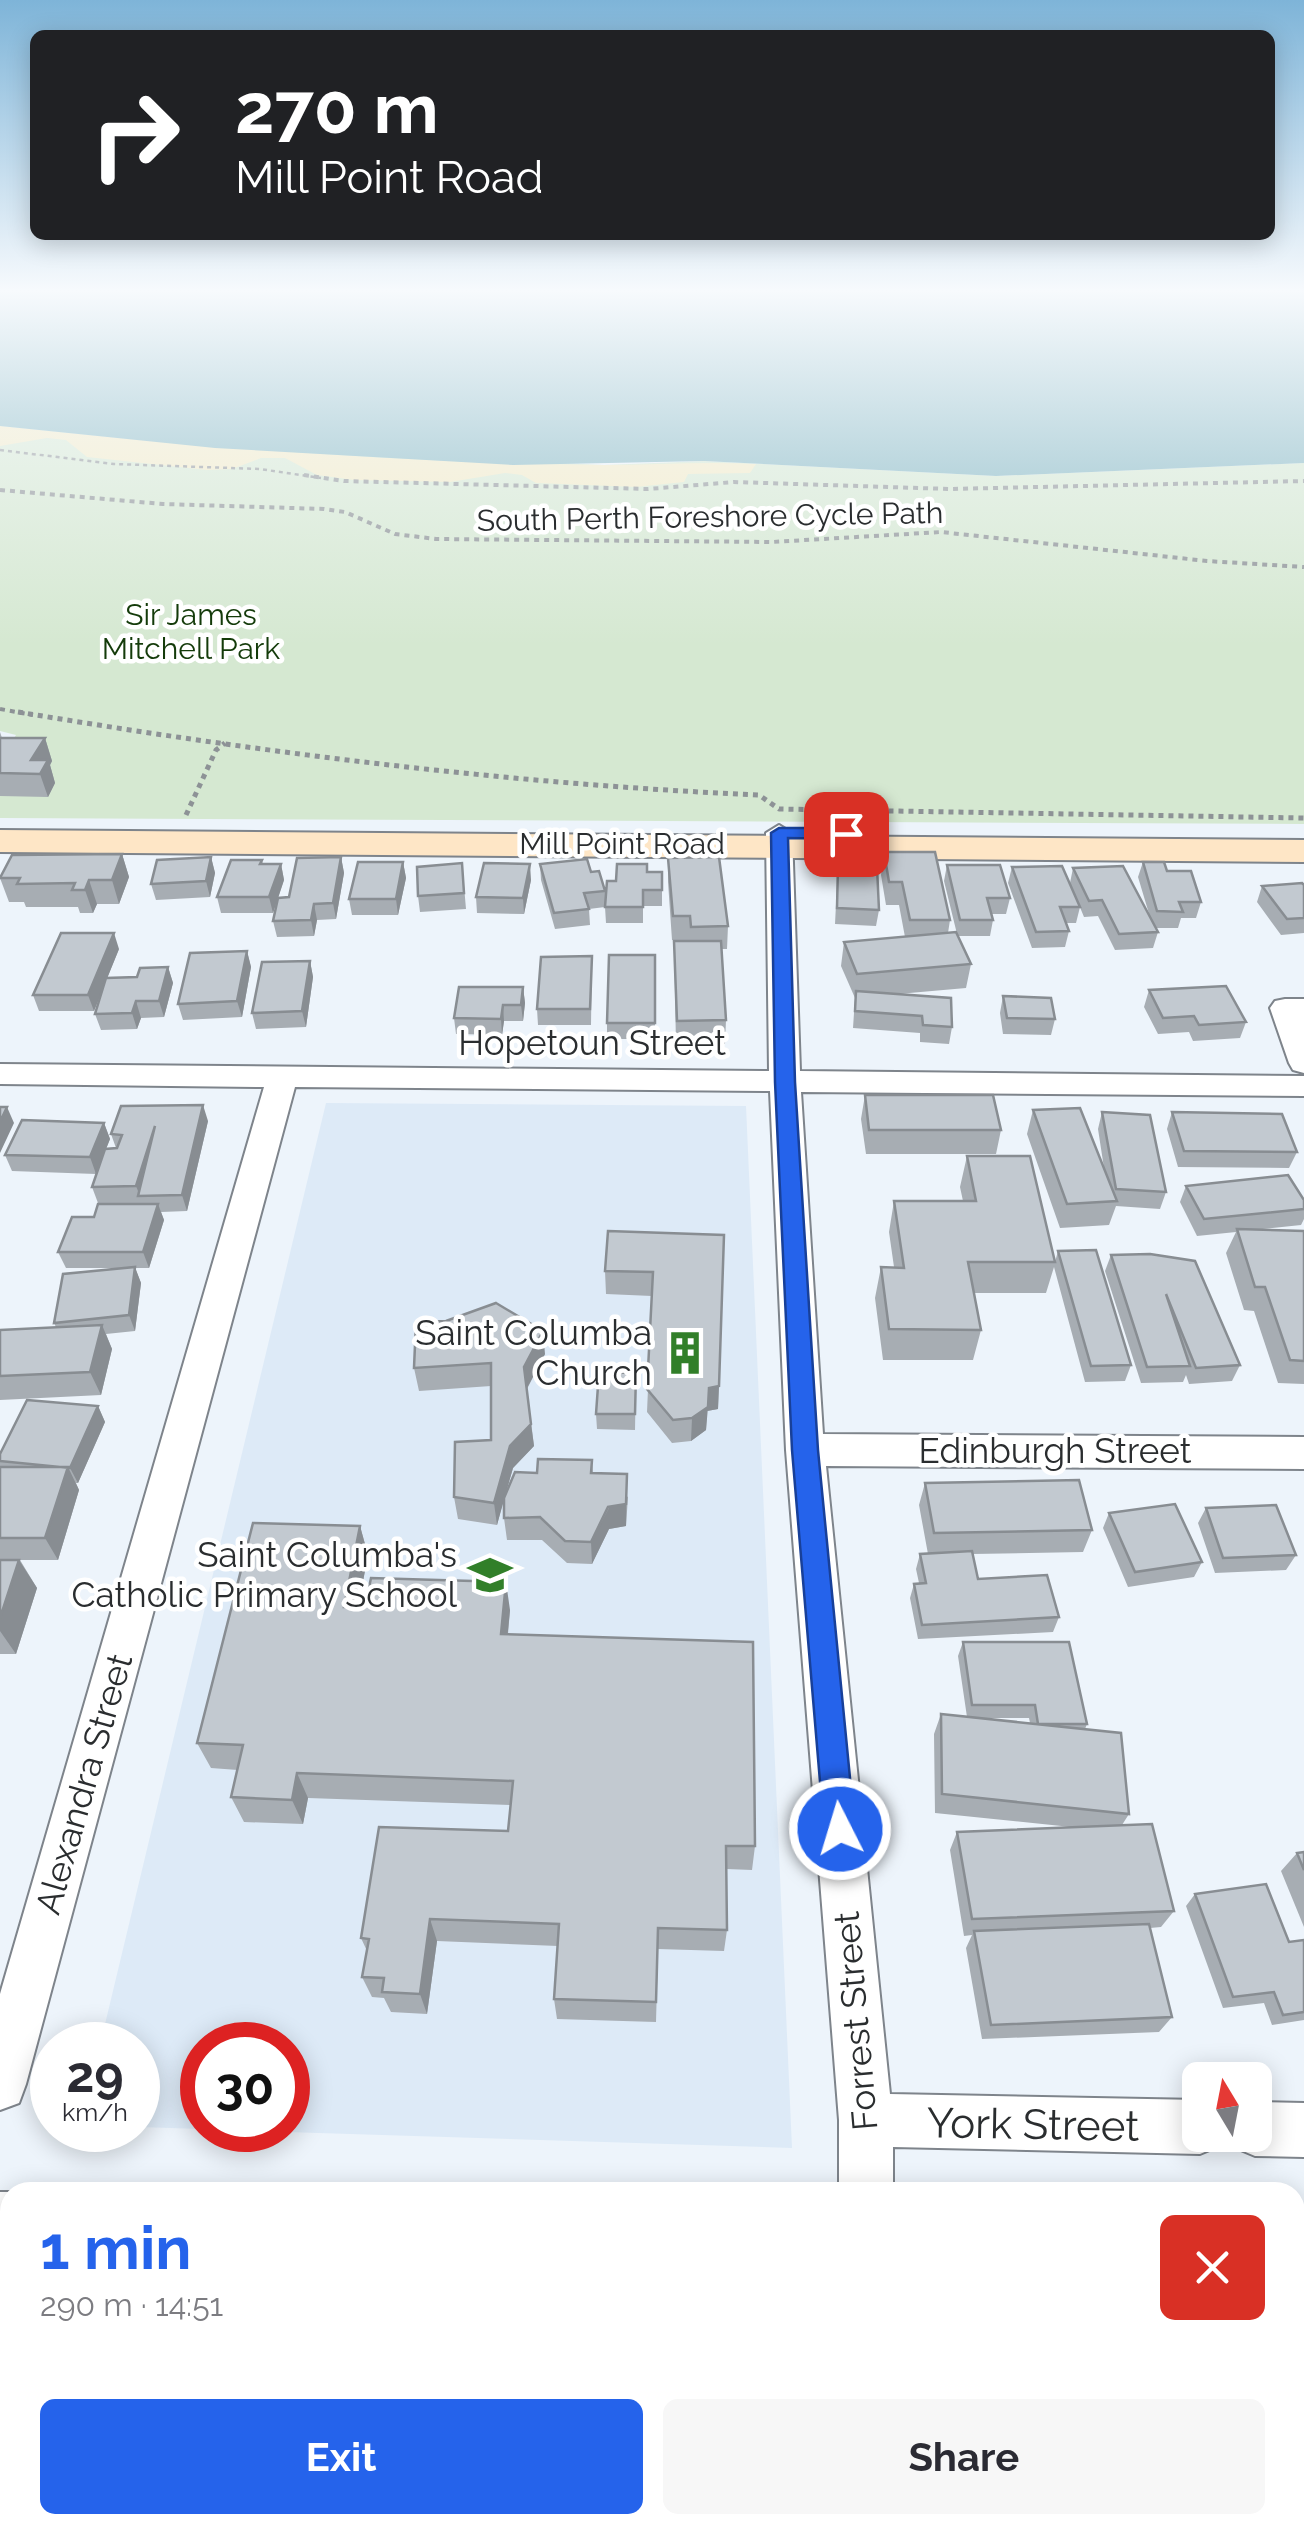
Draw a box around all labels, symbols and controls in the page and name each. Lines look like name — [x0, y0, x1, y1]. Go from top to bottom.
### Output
text: 270 m — [235, 67, 439, 149]
icon: right — [70, 70, 200, 200]
text: Mill Point Road — [235, 151, 544, 204]
street label: South Perth Foreshore Cycle Path — [476, 495, 944, 538]
park label: Sir James Mitchell Park — [102, 597, 280, 666]
pin — [804, 792, 889, 877]
icon: arrive — [819, 807, 874, 862]
street label: Mill Point Road — [519, 826, 725, 861]
street label: Hopetoun Street — [458, 1022, 726, 1063]
place label: Saint Columba Church — [415, 1312, 652, 1393]
building icon: Saint Columba Church — [661, 1329, 709, 1377]
street label: Edinburgh Street — [919, 1430, 1192, 1471]
place label: Saint Columba's Catholic Primary School — [72, 1534, 457, 1615]
school or university icon: Saint Columba's Catholic Primary School — [466, 1551, 514, 1599]
street label: Alexandra Street — [27, 1649, 140, 1919]
position arrow — [788, 1777, 892, 1881]
street label: Forrest Street — [825, 1910, 885, 2132]
speed limit sign: 30 — [180, 2022, 310, 2152]
text: 29 — [66, 2045, 124, 2104]
north arrow — [1182, 2062, 1272, 2152]
map controls — [1182, 2062, 1272, 2152]
text: km/h — [62, 2097, 128, 2127]
street label: York Street — [926, 2098, 1140, 2151]
text: 1 min — [40, 2213, 191, 2283]
button: close — [1160, 2215, 1265, 2320]
text: 290 m · 14:51 — [40, 2286, 223, 2323]
button: Exit — [40, 2399, 643, 2514]
button: Share — [663, 2399, 1265, 2514]

